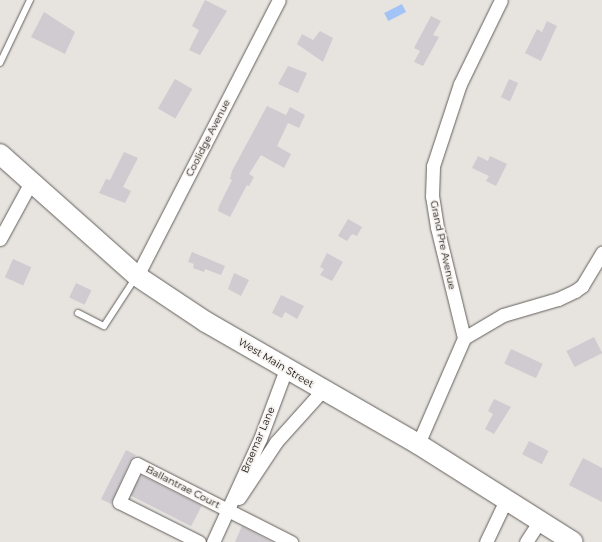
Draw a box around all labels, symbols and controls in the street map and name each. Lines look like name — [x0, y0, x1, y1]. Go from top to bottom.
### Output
street label: Coolidge Avenue — [183, 97, 233, 179]
street label: Grand Pre Avenue — [428, 199, 458, 291]
street label: West Main Street — [236, 336, 316, 390]
street label: Braemar Lane — [239, 405, 277, 475]
street label: Ballantrae Court — [144, 463, 222, 511]

